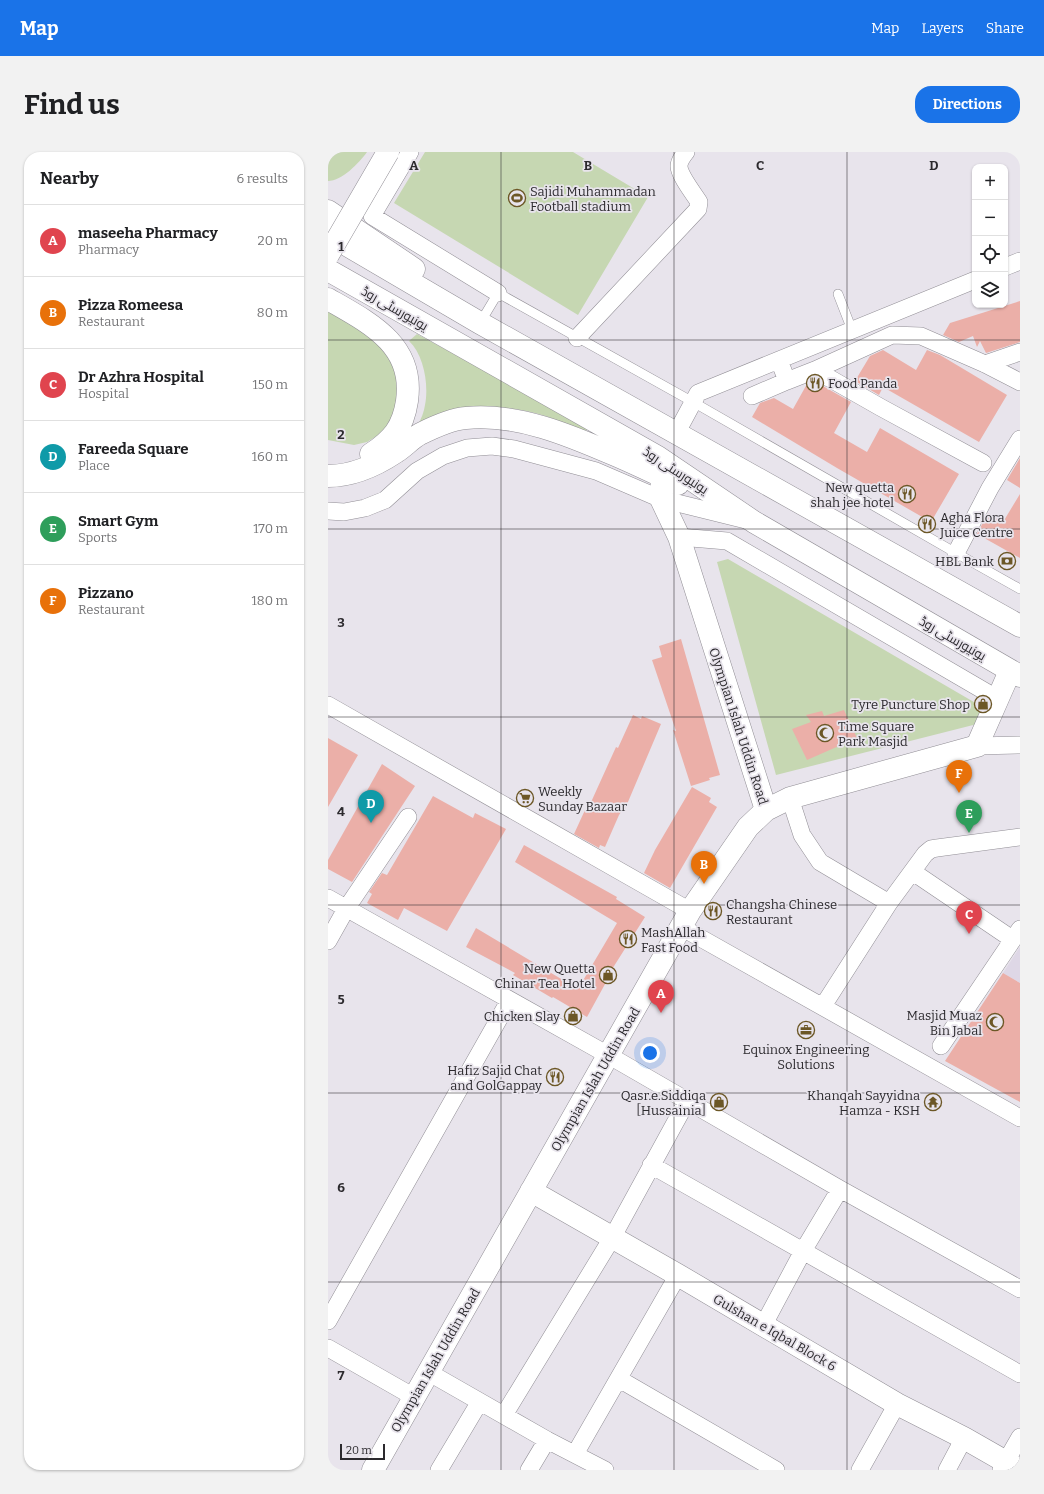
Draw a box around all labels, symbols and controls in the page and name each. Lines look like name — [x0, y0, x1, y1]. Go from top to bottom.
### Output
text: Map — [20, 17, 59, 40]
text: Map — [871, 20, 899, 37]
text: Layers — [921, 20, 964, 37]
text: Share — [986, 20, 1024, 37]
button: Directions — [915, 86, 1020, 123]
text: Find us — [24, 88, 120, 121]
text: A — [409, 158, 419, 173]
text: B — [584, 158, 592, 173]
text: C — [756, 158, 764, 173]
text: D — [929, 158, 939, 173]
map controls — [972, 164, 1008, 308]
button: + — [972, 164, 1008, 200]
text: Nearby — [40, 168, 99, 189]
text: 6 results — [236, 171, 288, 186]
place label: Sajidi Muhammadan Football stadium — [530, 184, 657, 214]
sports icon: Sajidi Muhammadan Football stadium — [507, 188, 527, 208]
button: − — [972, 200, 1008, 236]
text: maseeha Pharmacy — [78, 224, 218, 242]
text: A — [48, 233, 58, 248]
text: 20 m — [258, 233, 288, 248]
button: locate — [972, 236, 1008, 272]
text: 1 — [338, 239, 344, 254]
text: Pharmacy — [78, 242, 139, 257]
button: layers — [972, 272, 1008, 308]
street label: یونیورسٹی روڈ — [359, 283, 431, 334]
text: Pizza Romeesa — [78, 296, 183, 314]
text: B — [49, 305, 57, 320]
text: 80 m — [257, 305, 288, 320]
text: Restaurant — [78, 314, 145, 329]
text: Dr Azhra Hospital — [78, 368, 204, 386]
restaurant icon: Food Panda — [805, 373, 825, 393]
place label: Food Panda — [828, 376, 897, 391]
text: C — [49, 377, 57, 392]
text: 150 m — [252, 377, 288, 392]
text: Hospital — [78, 386, 129, 401]
text: 2 — [337, 427, 345, 442]
text: Fareeda Square — [78, 440, 188, 458]
street label: یونیورسٹی روڈ — [640, 444, 712, 497]
text: D — [48, 449, 58, 464]
text: 160 m — [252, 449, 288, 464]
text: Place — [78, 458, 110, 473]
place label: New quetta shah jee hotel — [811, 480, 894, 510]
restaurant icon: New quetta shah jee hotel — [897, 484, 917, 504]
place label: Agha Flora Juice Centre — [939, 510, 1013, 540]
text: Smart Gym — [78, 512, 158, 530]
restaurant icon: Agha Flora Juice Centre — [917, 514, 937, 534]
text: E — [49, 521, 57, 536]
text: 170 m — [253, 521, 288, 536]
text: Sports — [78, 530, 117, 545]
bank icon: HBL Bank — [997, 551, 1017, 571]
place label: HBL Bank — [935, 554, 995, 569]
text: Pizzano — [78, 584, 134, 602]
text: F — [49, 593, 57, 608]
text: 180 m — [252, 593, 288, 608]
text: Restaurant — [78, 602, 145, 617]
street label: یونیورسٹی روڈ — [917, 613, 989, 664]
text: 3 — [337, 615, 345, 630]
street label: Olympian Islah Uddin Road — [706, 646, 771, 807]
shop icon: Tyre Puncture Shop — [973, 694, 993, 714]
place label: Tyre Puncture Shop — [851, 697, 970, 712]
place label: Time Square Park Masjid — [838, 719, 914, 749]
mosque icon: Time Square Park Masjid — [815, 723, 835, 743]
pin: F — [946, 760, 972, 793]
place label: Weekly Sunday Bazaar — [538, 784, 627, 814]
supermarket icon: Weekly Sunday Bazaar — [515, 788, 535, 808]
pin: D — [358, 790, 384, 823]
pin: E — [956, 800, 982, 833]
text: 4 — [337, 804, 345, 819]
pin: B — [691, 851, 717, 884]
place label: Changsha Chinese Restaurant — [726, 897, 837, 927]
restaurant icon: Changsha Chinese Restaurant — [703, 901, 723, 921]
pin: C — [956, 901, 982, 934]
place label: MashAllah Fast Food — [641, 925, 705, 955]
restaurant icon: MashAllah Fast Food — [618, 929, 638, 949]
place label: New Quetta Chinar Tea Hotel — [495, 961, 595, 991]
shop icon: New Quetta Chinar Tea Hotel — [598, 965, 618, 985]
pin: A — [648, 980, 674, 1013]
text: 5 — [337, 992, 345, 1007]
street label: Olympian Islah Uddin Road — [548, 1004, 643, 1154]
shop icon: Chicken Slay — [563, 1006, 583, 1026]
place label: Masjid Muaz Bin Jabal — [907, 1008, 982, 1038]
place label: Chicken Slay — [484, 1009, 560, 1024]
mosque icon: Masjid Muaz Bin Jabal — [985, 1012, 1005, 1032]
office icon: Equinox Engineering Solutions — [796, 1020, 816, 1040]
place label: Equinox Engineering Solutions — [743, 1042, 869, 1072]
your location — [640, 1043, 660, 1063]
place label: Hafiz Sajid Chat and GolGappay — [447, 1063, 542, 1093]
restaurant icon: Hafiz Sajid Chat and GolGappay — [545, 1067, 565, 1087]
place label: Qasr.e.Siddiqa [Hussainia] — [621, 1088, 706, 1118]
place label: Khanqah Sayyidna Hamza - KSH — [807, 1088, 920, 1118]
shop icon: Qasr.e.Siddiqa [Hussainia] — [709, 1092, 729, 1112]
temple icon: Khanqah Sayyidna Hamza - KSH — [923, 1092, 943, 1112]
text: 6 — [337, 1180, 345, 1195]
street label: Olympian Islah Uddin Road — [388, 1285, 483, 1435]
street label: Gulshan e Iqbal Block 6 — [711, 1291, 839, 1374]
text: 7 — [338, 1368, 345, 1383]
scale bar — [340, 1442, 385, 1461]
text: 20 m — [346, 1444, 372, 1457]

